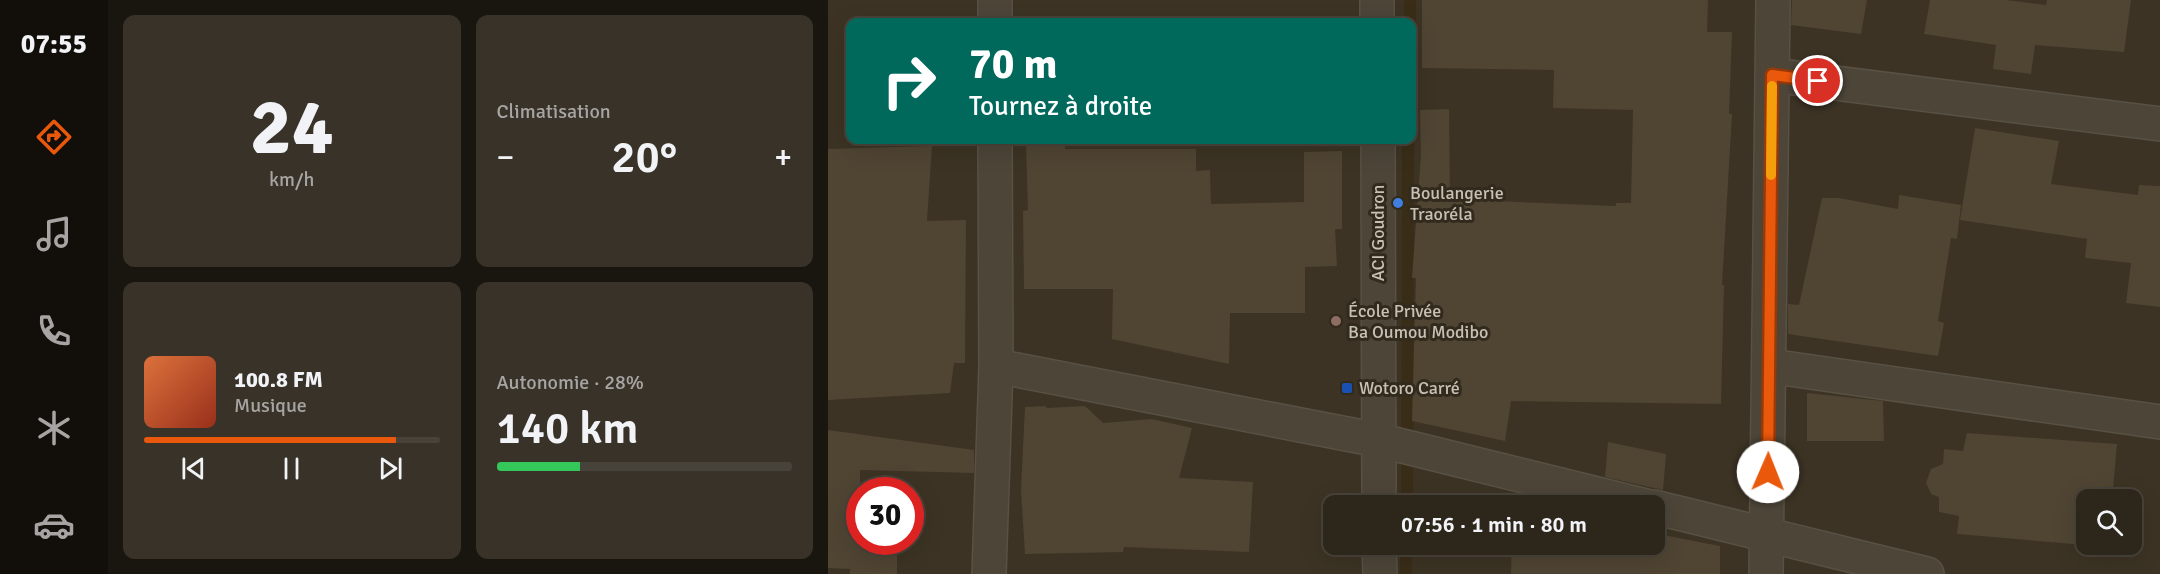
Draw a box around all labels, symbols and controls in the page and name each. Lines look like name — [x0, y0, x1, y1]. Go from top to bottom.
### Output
text: 07:55 — [21, 28, 87, 61]
text: 70 m — [969, 39, 1058, 90]
icon: right — [870, 42, 948, 120]
pin — [1792, 55, 1843, 106]
icon: arrive — [1801, 64, 1834, 97]
text: 24 — [250, 80, 334, 176]
text: Tournez à droite — [969, 90, 1152, 123]
text: Climatisation — [497, 99, 611, 124]
icon: directions — [33, 116, 75, 158]
text: 20° — [611, 130, 677, 185]
text: − — [497, 137, 514, 178]
text: + — [774, 137, 792, 178]
text: km/h — [269, 167, 314, 192]
place label: Boulangerie Traoréla — [1410, 182, 1504, 225]
street label: ACI Goudron — [1367, 185, 1389, 281]
marker: Boulangerie Traoréla — [1391, 196, 1405, 210]
icon: music — [33, 213, 75, 255]
place label: École Privée Ba Oumou Modibo — [1348, 300, 1488, 343]
icon: phone — [33, 310, 75, 352]
marker: École Privée Ba Oumou Modibo — [1329, 314, 1343, 328]
text: 100.8 FM — [234, 366, 323, 393]
text: Autonomie · 28% — [497, 370, 644, 395]
place label: Wotoro Carré — [1359, 377, 1460, 399]
marker: Wotoro Carré — [1340, 381, 1354, 395]
text: Musique — [234, 393, 307, 418]
text: 140 km — [497, 401, 639, 456]
icon: climate — [33, 407, 75, 449]
position arrow — [1736, 440, 1800, 504]
icon: previous — [177, 452, 210, 485]
icon: pause — [275, 452, 308, 485]
icon: next — [374, 452, 407, 485]
speed limit sign: 30 — [846, 477, 924, 555]
map controls — [2076, 489, 2142, 555]
button: search — [2076, 489, 2142, 555]
icon: car — [33, 504, 75, 546]
text: 07:56 · 1 min · 80 m — [1401, 511, 1587, 538]

